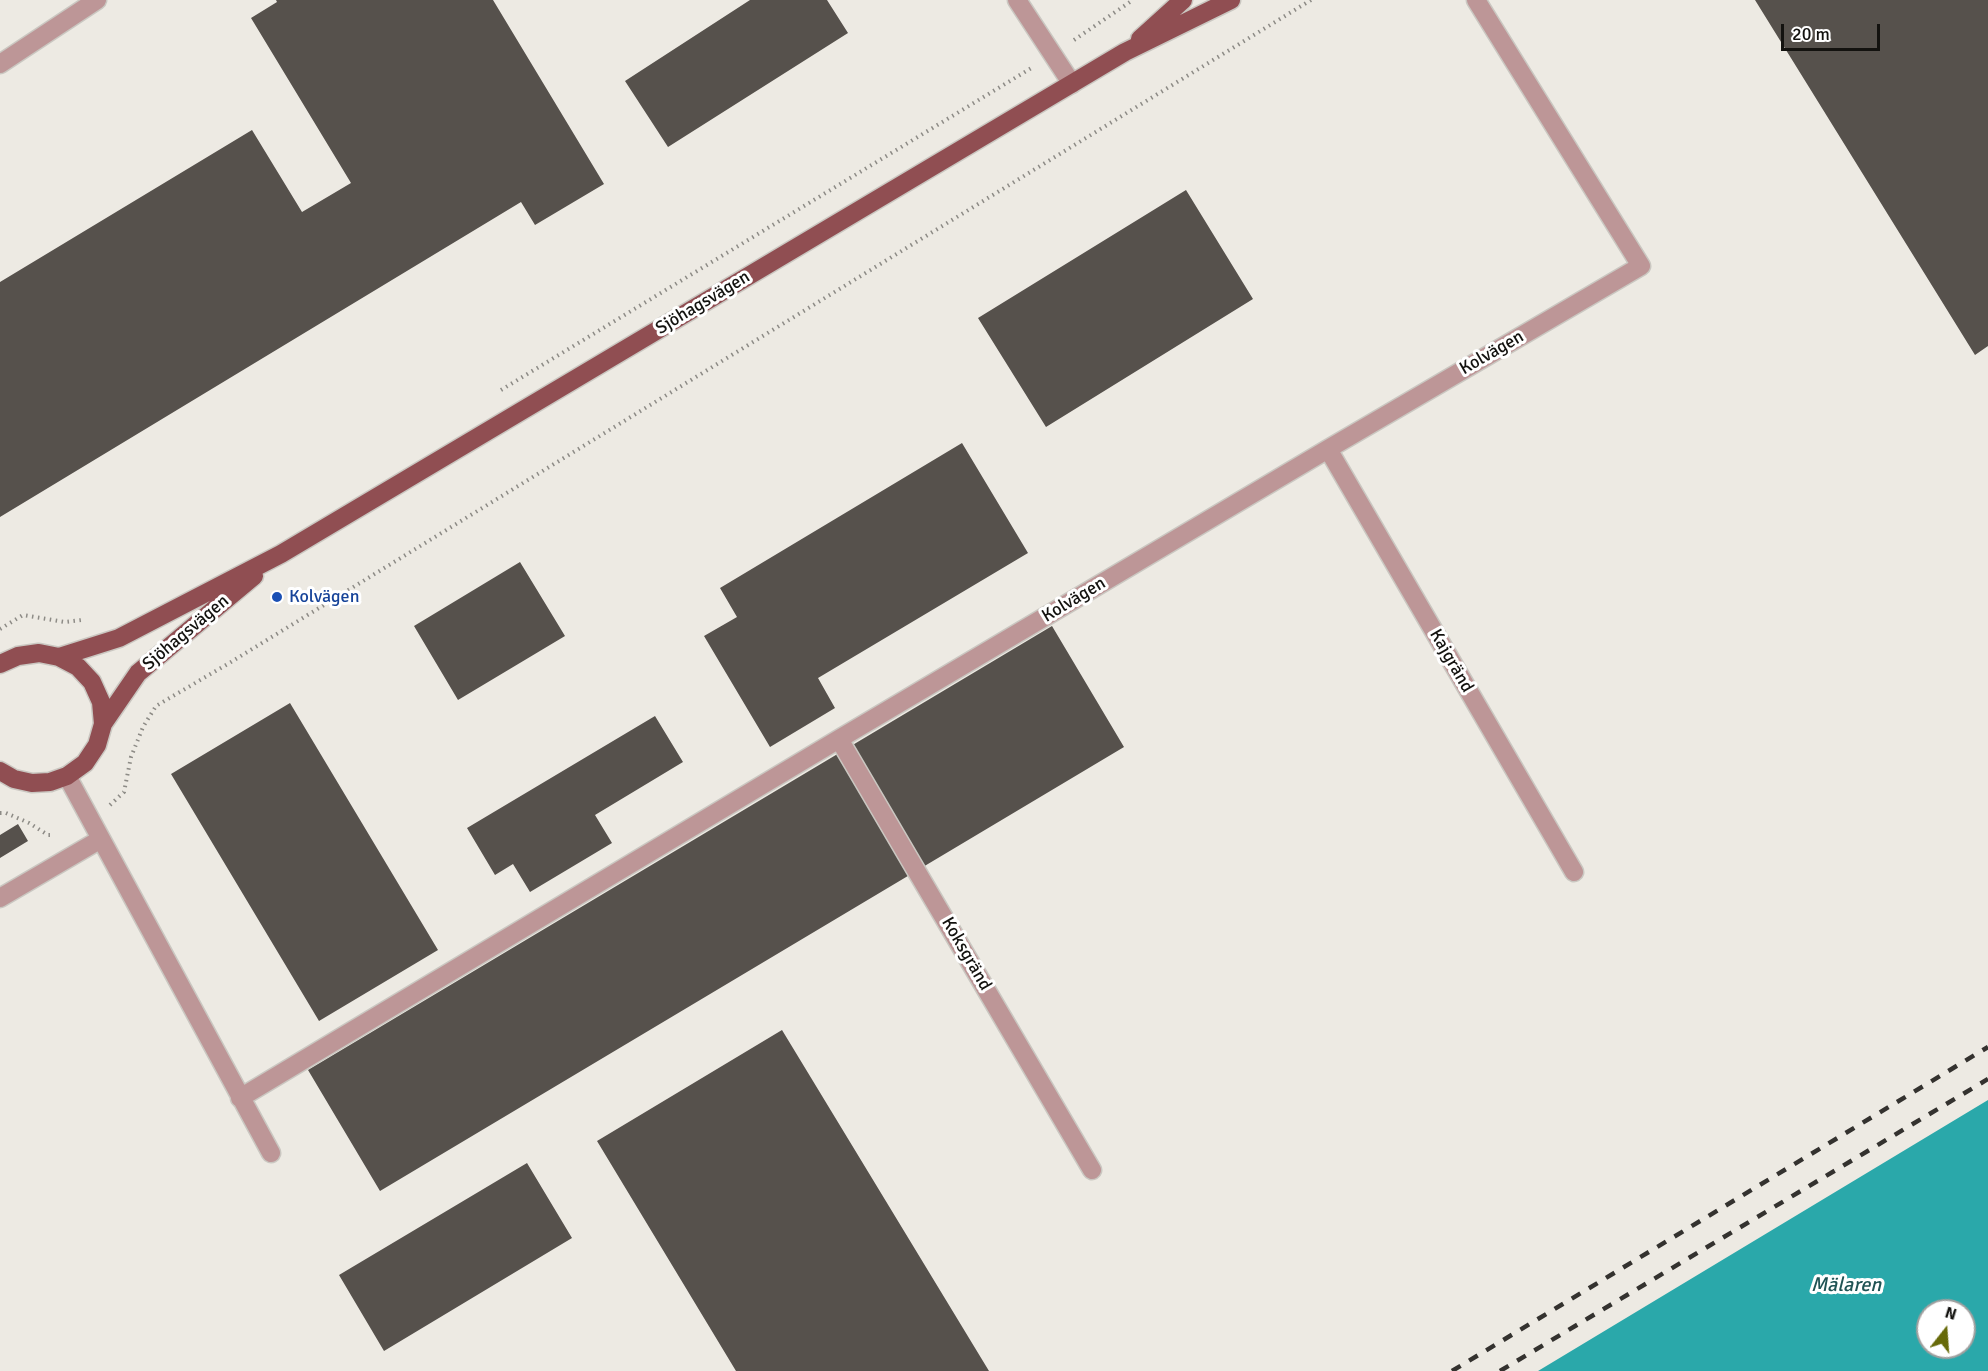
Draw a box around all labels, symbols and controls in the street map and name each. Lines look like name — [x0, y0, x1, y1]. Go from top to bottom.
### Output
scale bar — [1784, 12, 1883, 50]
text: 20 m — [1792, 23, 1830, 45]
street label: Sjöhagsvägen — [652, 266, 754, 340]
street label: Kolvägen — [1456, 326, 1528, 380]
street label: Kolvägen — [1038, 573, 1110, 627]
place label: Kolvägen — [289, 586, 359, 608]
marker: Kolvägen — [270, 590, 284, 604]
street label: Sjöhagsvägen — [138, 591, 234, 675]
street label: Kajgränd — [1424, 626, 1478, 696]
street label: Koksgränd — [936, 913, 996, 995]
water label: Mälaren — [1811, 1274, 1881, 1298]
north arrow — [1916, 1299, 1976, 1359]
text: N — [1942, 1303, 1959, 1325]

